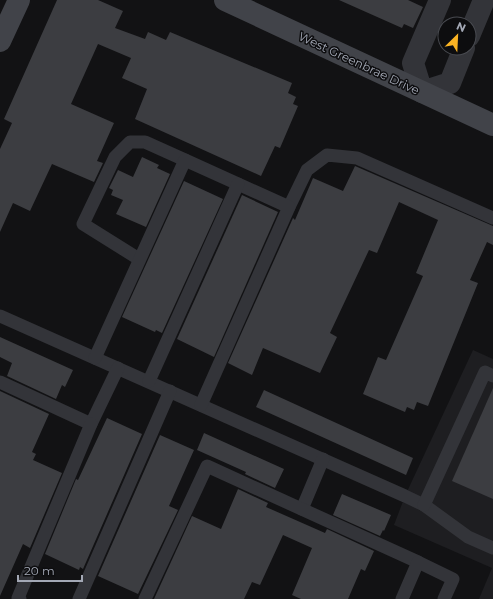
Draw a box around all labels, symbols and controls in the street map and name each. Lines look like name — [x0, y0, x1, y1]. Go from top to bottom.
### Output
north arrow — [437, 16, 477, 56]
text: N — [454, 19, 468, 35]
street label: West Greenbrae Drive — [296, 28, 422, 98]
scale bar — [18, 557, 82, 583]
text: 20 m — [24, 563, 55, 578]

